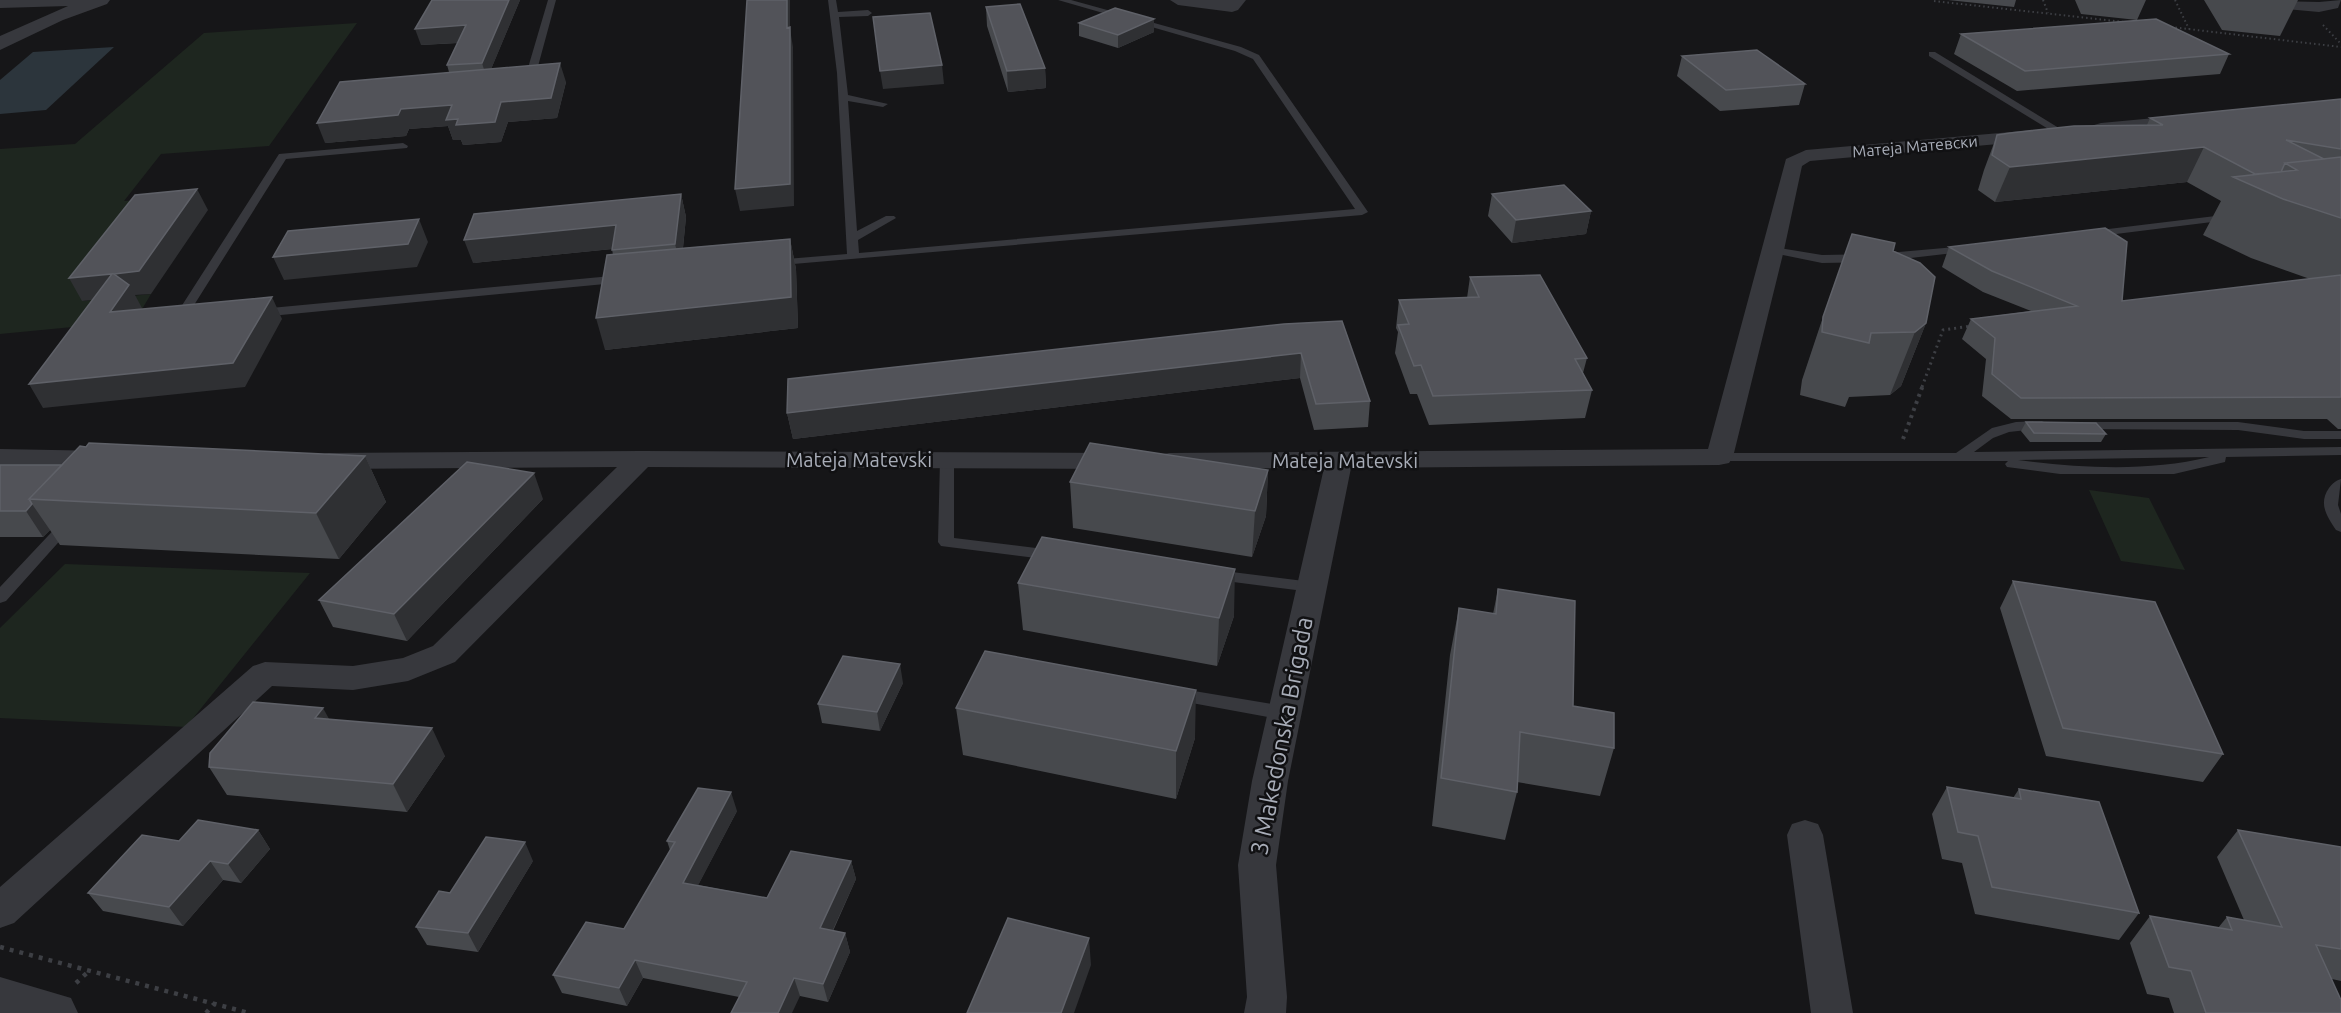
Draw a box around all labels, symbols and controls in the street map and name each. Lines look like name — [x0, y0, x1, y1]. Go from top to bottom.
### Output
street label: Матеја Матевски — [1852, 132, 1978, 160]
street label: Mateja Matevski — [786, 448, 932, 471]
street label: Mateja Matevski — [1272, 449, 1418, 472]
street label: 3 Makedonska Brigada — [1245, 615, 1318, 857]

